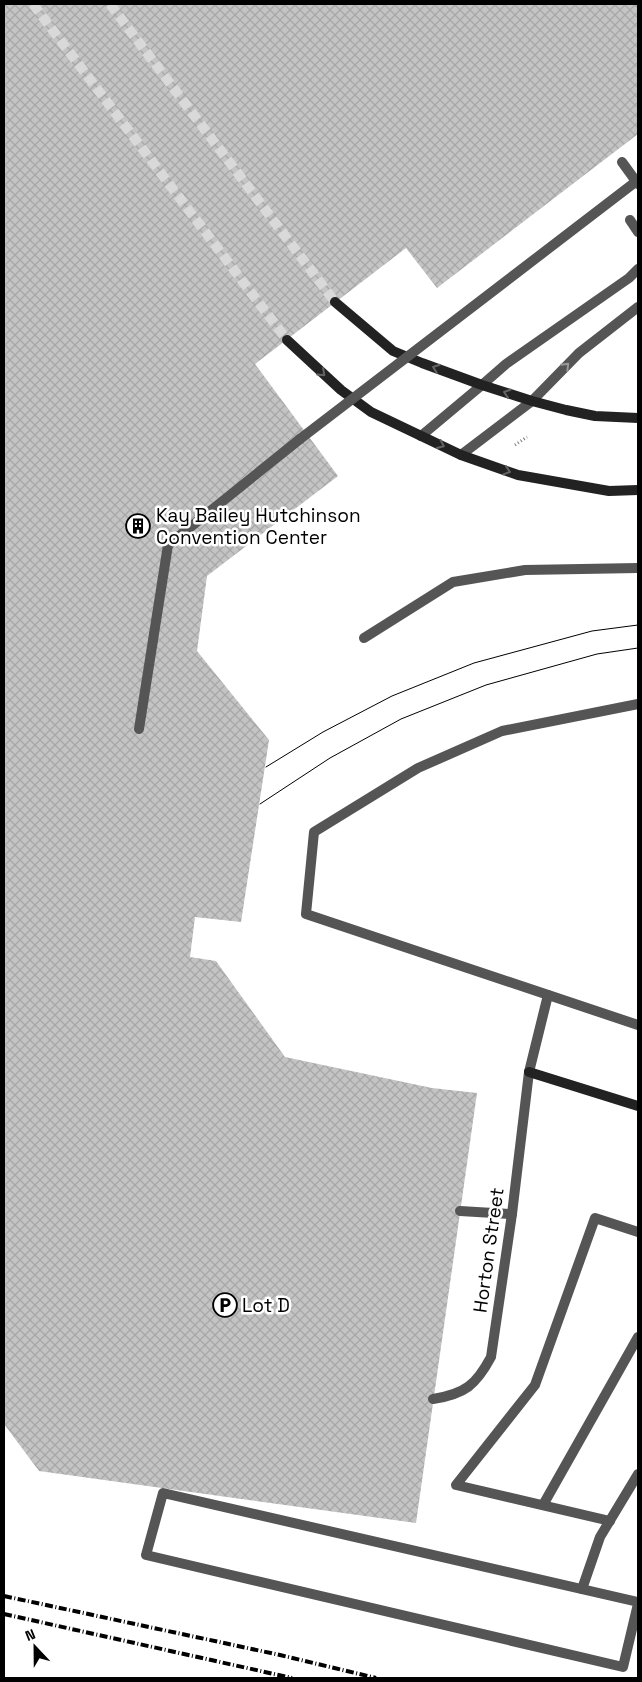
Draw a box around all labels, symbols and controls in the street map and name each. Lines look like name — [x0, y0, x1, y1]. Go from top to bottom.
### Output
one-way arrow — [560, 363, 569, 372]
one-way arrow — [432, 364, 441, 374]
one-way arrow — [317, 368, 326, 377]
one-way arrow — [503, 389, 512, 399]
one-way arrow — [436, 439, 445, 450]
one-way arrow — [503, 466, 511, 476]
place label: Kay Bailey Hutchinson Convention Center — [156, 503, 361, 550]
building icon: Kay Bailey Hutchinson Convention Center — [125, 513, 151, 539]
street label: Horton Street — [467, 1186, 510, 1314]
parking icon: Lot D — [212, 1292, 238, 1318]
place label: Lot D — [242, 1293, 290, 1318]
north arrow — [10, 1622, 60, 1672]
text: N — [22, 1625, 38, 1645]

